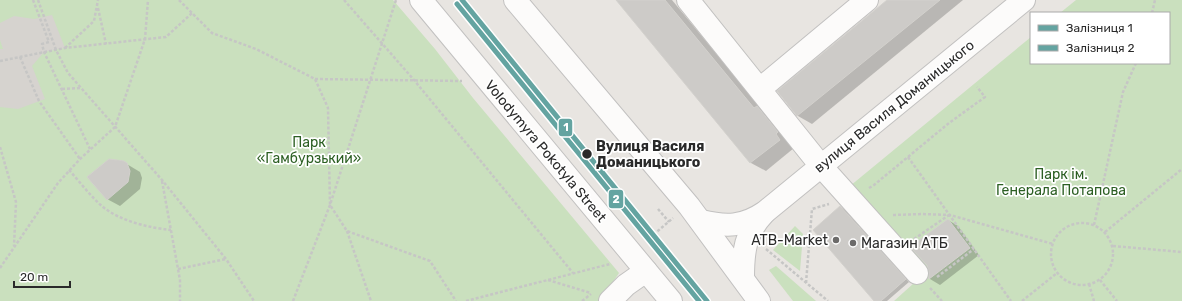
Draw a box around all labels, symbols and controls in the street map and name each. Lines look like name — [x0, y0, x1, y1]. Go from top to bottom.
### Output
legend — [1030, 12, 1170, 64]
text: Залізниця 1 — [1066, 21, 1133, 35]
street label: вулиця Василя Доманицького — [811, 37, 978, 176]
text: Залізниця 2 — [1066, 41, 1135, 55]
street label: Volodymyra Pokotyla Street — [481, 77, 610, 226]
line badge: 1 — [558, 118, 573, 137]
text: 1 — [563, 121, 569, 134]
park label: Парк «Гамбурзький» — [257, 134, 361, 167]
place label: Вулиця Василя Доманицького — [596, 138, 704, 171]
marker: Вулиця Василя Доманицького — [580, 147, 594, 161]
park label: Парк ім. Генерала Потапова — [996, 166, 1126, 199]
line badge: 2 — [608, 189, 624, 209]
text: 2 — [612, 193, 620, 206]
place label: ATB-Market — [751, 232, 829, 249]
marker: ATB-Market — [831, 235, 841, 245]
place label: Магазин АТБ — [861, 235, 948, 252]
marker: Магазин АТБ — [848, 238, 858, 248]
scale bar — [14, 263, 70, 289]
text: 20 m — [20, 270, 48, 284]

